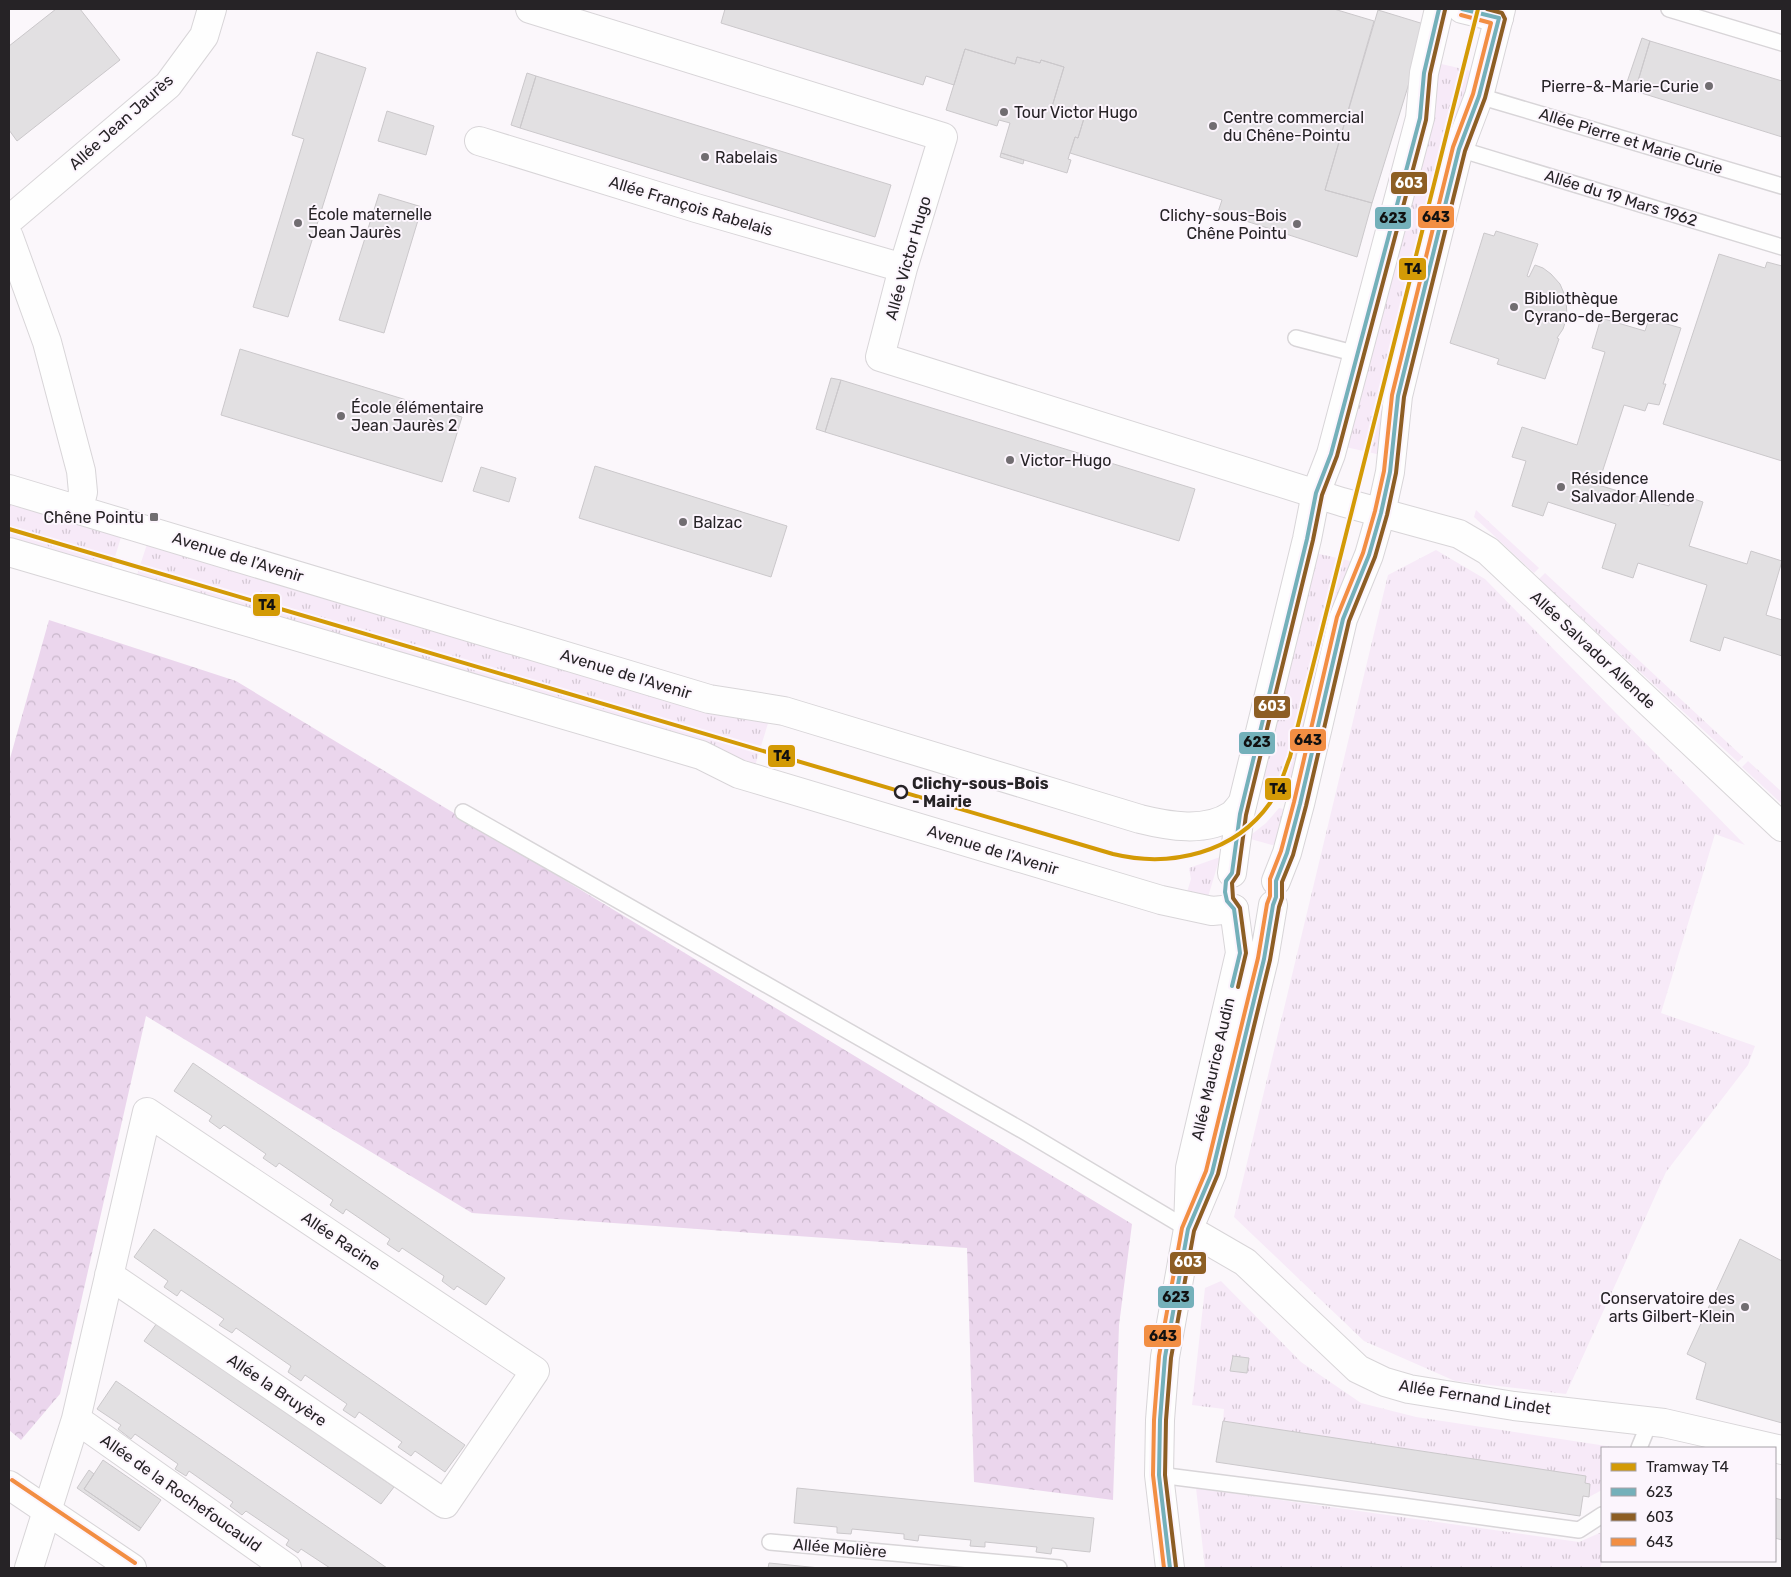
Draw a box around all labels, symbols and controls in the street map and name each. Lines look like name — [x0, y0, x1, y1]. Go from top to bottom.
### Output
street label: Allée Jean Jaurès — [65, 70, 177, 174]
place label: Pierre-&-Marie-Curie — [1541, 77, 1699, 96]
marker: Pierre-&-Marie-Curie — [1703, 80, 1715, 92]
place label: Tour Victor Hugo — [1014, 103, 1138, 122]
street label: Allée Pierre et Marie Curie — [1537, 104, 1725, 178]
marker: Tour Victor Hugo — [998, 106, 1010, 118]
place label: Centre commercial du Chêne-Pointu — [1223, 108, 1364, 145]
marker: Centre commercial du Chêne-Pointu — [1207, 120, 1219, 132]
place label: Rabelais — [715, 148, 778, 167]
marker: Rabelais — [699, 151, 711, 163]
street label: Allée du 19 Mars 1962 — [1542, 166, 1700, 230]
line badge: 603 — [1390, 171, 1428, 195]
street label: Allée François Rabelais — [607, 172, 775, 240]
text: 603 — [1395, 175, 1423, 192]
street label: Allée Victor Hugo — [881, 194, 935, 322]
place label: École maternelle Jean Jaurès — [308, 205, 432, 242]
line badge: 643 — [1417, 205, 1455, 229]
place label: Clichy-sous-Bois Chêne Pointu — [1160, 206, 1287, 243]
line badge: 623 — [1374, 206, 1412, 230]
text: 643 — [1422, 209, 1450, 226]
text: 623 — [1379, 210, 1407, 227]
marker: École maternelle Jean Jaurès — [292, 217, 304, 229]
marker: Clichy-sous-Bois Chêne Pointu — [1291, 218, 1303, 230]
line badge: T4 — [1398, 257, 1427, 281]
text: T4 — [1404, 261, 1422, 278]
place label: Bibliothèque Cyrano-de-Bergerac — [1524, 289, 1679, 326]
marker: Bibliothèque Cyrano-de-Bergerac — [1508, 301, 1520, 313]
place label: École élémentaire Jean Jaurès 2 — [351, 398, 484, 435]
marker: École élémentaire Jean Jaurès 2 — [335, 410, 347, 422]
place label: Victor-Hugo — [1020, 451, 1111, 470]
marker: Victor-Hugo — [1004, 454, 1016, 466]
place label: Résidence Salvador Allende — [1571, 469, 1695, 506]
marker: Résidence Salvador Allende — [1555, 481, 1567, 493]
place label: Chêne Pointu — [43, 508, 144, 527]
marker: Chêne Pointu — [148, 511, 160, 523]
place label: Balzac — [693, 513, 742, 532]
marker: Balzac — [677, 516, 689, 528]
street label: Avenue de l'Avenir — [170, 528, 306, 586]
street label: Allée Salvador Allende — [1527, 587, 1659, 713]
line badge: T4 — [252, 593, 281, 617]
text: T4 — [258, 597, 276, 614]
street label: Avenue de l'Avenir — [558, 645, 694, 703]
line badge: 603 — [1253, 695, 1291, 719]
text: 603 — [1258, 698, 1286, 715]
line badge: 643 — [1289, 728, 1327, 752]
line badge: 623 — [1238, 731, 1276, 755]
text: 643 — [1294, 732, 1322, 749]
text: 623 — [1243, 734, 1271, 751]
line badge: T4 — [767, 744, 796, 768]
text: T4 — [773, 748, 791, 765]
place label: Clichy-sous-Bois - Mairie — [912, 774, 1049, 811]
line badge: T4 — [1264, 777, 1292, 801]
text: T4 — [1269, 781, 1287, 798]
marker: Clichy-sous-Bois - Mairie — [894, 785, 908, 799]
street label: Avenue de l'Avenir — [925, 821, 1061, 879]
street label: Allée Maurice Audin — [1187, 996, 1239, 1142]
street label: Allée Racine — [298, 1208, 384, 1274]
line badge: 603 — [1169, 1251, 1207, 1275]
text: 603 — [1174, 1254, 1202, 1271]
line badge: 623 — [1157, 1285, 1195, 1309]
text: 623 — [1162, 1289, 1190, 1306]
place label: Conservatoire des arts Gilbert-Klein — [1600, 1289, 1735, 1326]
marker: Conservatoire des arts Gilbert-Klein — [1739, 1301, 1751, 1313]
line badge: 643 — [1143, 1324, 1182, 1348]
text: 643 — [1149, 1328, 1177, 1345]
street label: Allée la Bruyère — [224, 1350, 330, 1430]
street label: Allée Fernand Lindet — [1398, 1376, 1552, 1418]
street label: Allée de la Rochefoucauld — [97, 1430, 265, 1556]
legend — [1601, 1447, 1776, 1562]
text: Tramway T4 — [1646, 1458, 1729, 1476]
text: 623 — [1646, 1483, 1673, 1501]
text: 603 — [1646, 1508, 1674, 1526]
text: 643 — [1646, 1533, 1673, 1551]
street label: Allée Molière — [792, 1534, 888, 1562]

